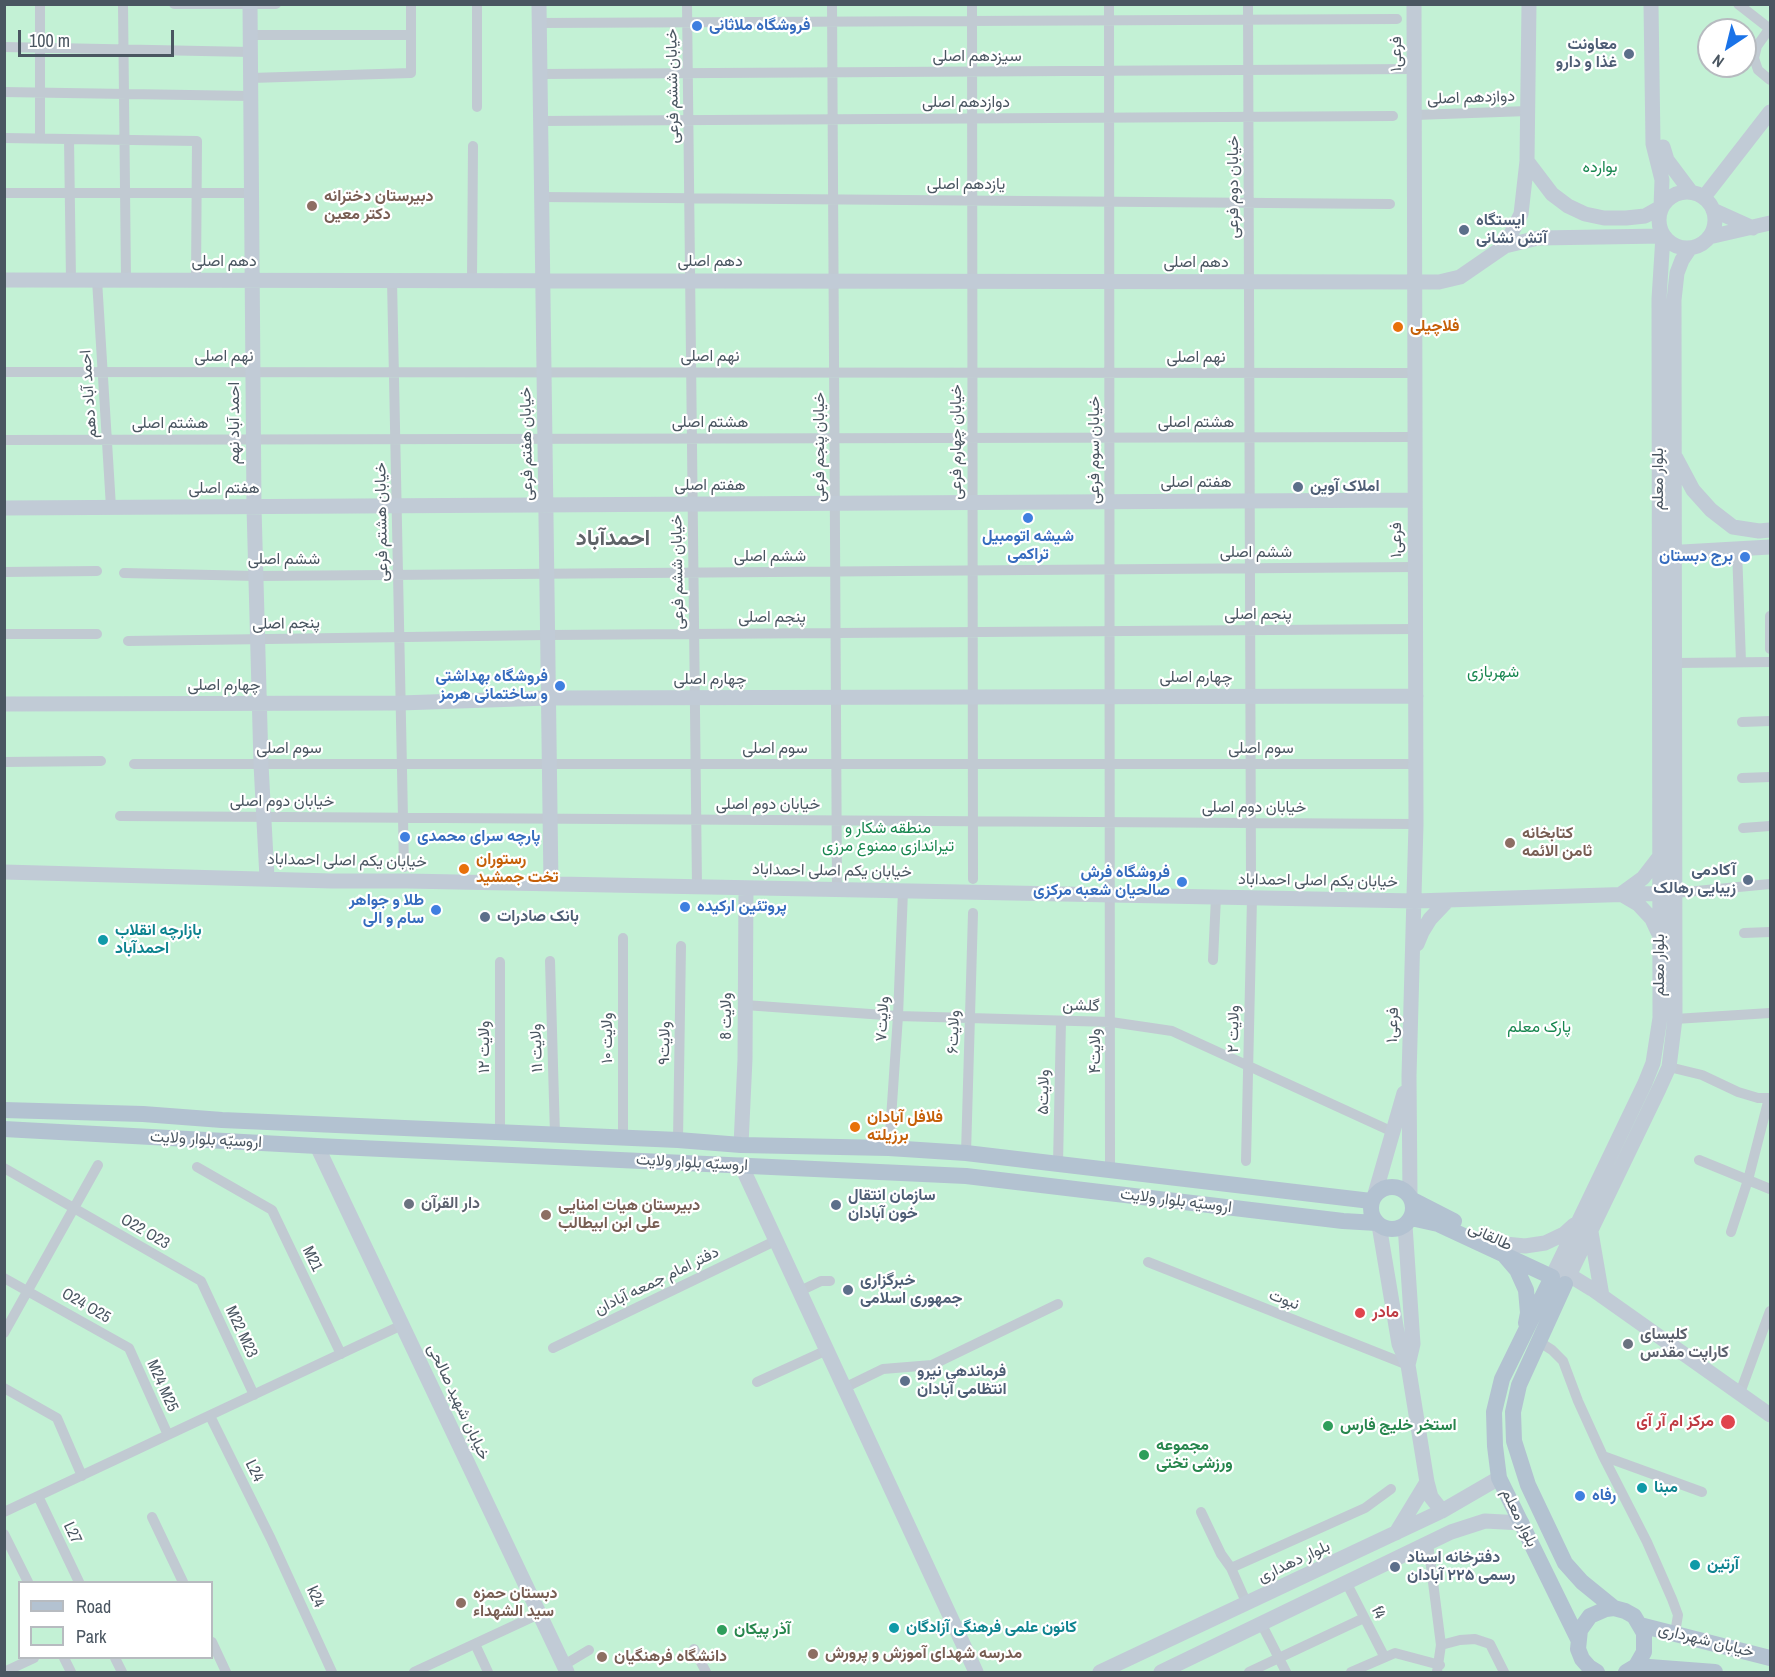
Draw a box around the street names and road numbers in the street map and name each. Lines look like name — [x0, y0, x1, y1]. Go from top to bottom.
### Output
street label: خیابان ششم فرعی — [662, 28, 684, 144]
street label: فرعی۱ — [1387, 36, 1407, 72]
street label: سیزدهم اصلی — [932, 47, 1022, 67]
street label: دوازدهم اصلی — [1427, 87, 1515, 109]
street label: دوازدهم اصلی — [922, 93, 1010, 113]
street label: خیابان دوم فرعی — [1224, 136, 1244, 238]
street label: یازدهم اصلی — [927, 175, 1005, 195]
street label: دهم اصلی — [191, 252, 257, 272]
street label: دهم اصلی — [677, 252, 743, 272]
street label: دهم اصلی — [1163, 253, 1229, 273]
street label: نهم اصلی — [195, 347, 253, 367]
street label: نهم اصلی — [681, 347, 739, 367]
street label: نهم اصلی — [1167, 348, 1225, 368]
street label: احمد آباد دهم — [76, 349, 102, 439]
street label: احمد آباد نهم — [225, 382, 245, 464]
street label: خیابان چهارم فرعی — [947, 384, 967, 500]
street label: خیابان هفتم فرعی — [516, 387, 538, 501]
street label: خیابان پنجم فرعی — [810, 392, 830, 502]
street label: خیابان سوم فرعی — [1085, 396, 1105, 504]
street label: هشتم اصلی — [672, 413, 748, 433]
street label: هشتم اصلی — [1158, 413, 1234, 433]
street label: هشتم اصلی — [132, 414, 208, 434]
street label: بلوار معلم — [1649, 448, 1669, 510]
street label: خیابان هشتم فرعی — [371, 462, 393, 582]
street label: هفتم اصلی — [1160, 473, 1232, 493]
street label: هفتم اصلی — [674, 476, 746, 496]
street label: هفتم اصلی — [188, 479, 260, 499]
street label: خیابان ششم فرعی — [667, 514, 689, 630]
street label: فرعی۱ — [1387, 522, 1407, 558]
street label: ششم اصلی — [1220, 543, 1292, 563]
street label: ششم اصلی — [734, 547, 806, 567]
street label: ششم اصلی — [248, 550, 320, 570]
street label: پنجم اصلی — [1224, 605, 1292, 625]
street label: پنجم اصلی — [738, 608, 806, 628]
street label: پنجم اصلی — [252, 614, 320, 634]
street label: چهارم اصلی — [1160, 668, 1232, 688]
street label: چهارم اصلی — [674, 670, 746, 690]
street label: چهارم اصلی — [188, 676, 260, 696]
street label: سوم اصلی — [256, 739, 322, 759]
street label: سوم اصلی — [742, 739, 808, 759]
street label: سوم اصلی — [1228, 739, 1294, 759]
street label: خیابان دوم اصلی — [230, 792, 334, 812]
street label: خیابان دوم اصلی — [716, 795, 820, 815]
street label: خیابان دوم اصلی — [1202, 798, 1306, 818]
street label: خیابان یکم اصلی احمداباد — [267, 850, 427, 872]
street label: خیابان یکم اصلی احمداباد — [752, 860, 912, 882]
street label: خیابان یکم اصلی احمداباد — [1238, 870, 1398, 892]
street label: بلوار معلم — [1650, 934, 1670, 996]
street label: ولایت 8 — [717, 993, 737, 1039]
street label: ولایت۷ — [872, 996, 894, 1042]
street label: گلشن — [1062, 996, 1100, 1016]
street label: ولایت ۲ — [1224, 1005, 1244, 1053]
street label: فرعی۱ — [1383, 1007, 1403, 1043]
street label: ولایت۶ — [944, 1010, 964, 1054]
street label: ولایت ۱۰ — [598, 1012, 618, 1064]
street label: ولایت ۱۲ — [475, 1021, 495, 1073]
street label: ولایت۹ — [655, 1021, 675, 1065]
street label: ولایت ۱۱ — [527, 1023, 547, 1073]
street label: ولایت۴ — [1086, 1028, 1106, 1074]
street label: ولایت۵ — [1034, 1069, 1054, 1115]
street label: اروسیّه بلوار ولایت — [149, 1127, 263, 1153]
street label: اروسیّه بلوار ولایت — [635, 1150, 749, 1176]
street label: اروسیّه بلوار ولایت — [1119, 1185, 1233, 1217]
street label: O22 O23 — [117, 1210, 173, 1254]
street label: طالقانی — [1465, 1219, 1515, 1255]
street label: M21 — [298, 1243, 326, 1275]
street label: دفتر امام جمعه آبادان — [592, 1243, 722, 1319]
street label: O24 O25 — [58, 1284, 114, 1328]
street label: نبوت — [1266, 1285, 1302, 1315]
street label: M22 M23 — [221, 1303, 261, 1361]
street label: خیابان شهید صالحی — [423, 1341, 493, 1463]
street label: M24 M25 — [142, 1357, 182, 1415]
street label: L24 — [241, 1457, 267, 1485]
street label: بلوار معلم — [1497, 1486, 1541, 1550]
street label: L27 — [59, 1519, 85, 1547]
street label: بلوار دهداری — [1255, 1537, 1333, 1587]
street label: k24 — [302, 1583, 328, 1611]
street label: f4 — [1367, 1604, 1389, 1622]
street label: خیابان شهرداری — [1656, 1620, 1756, 1662]

